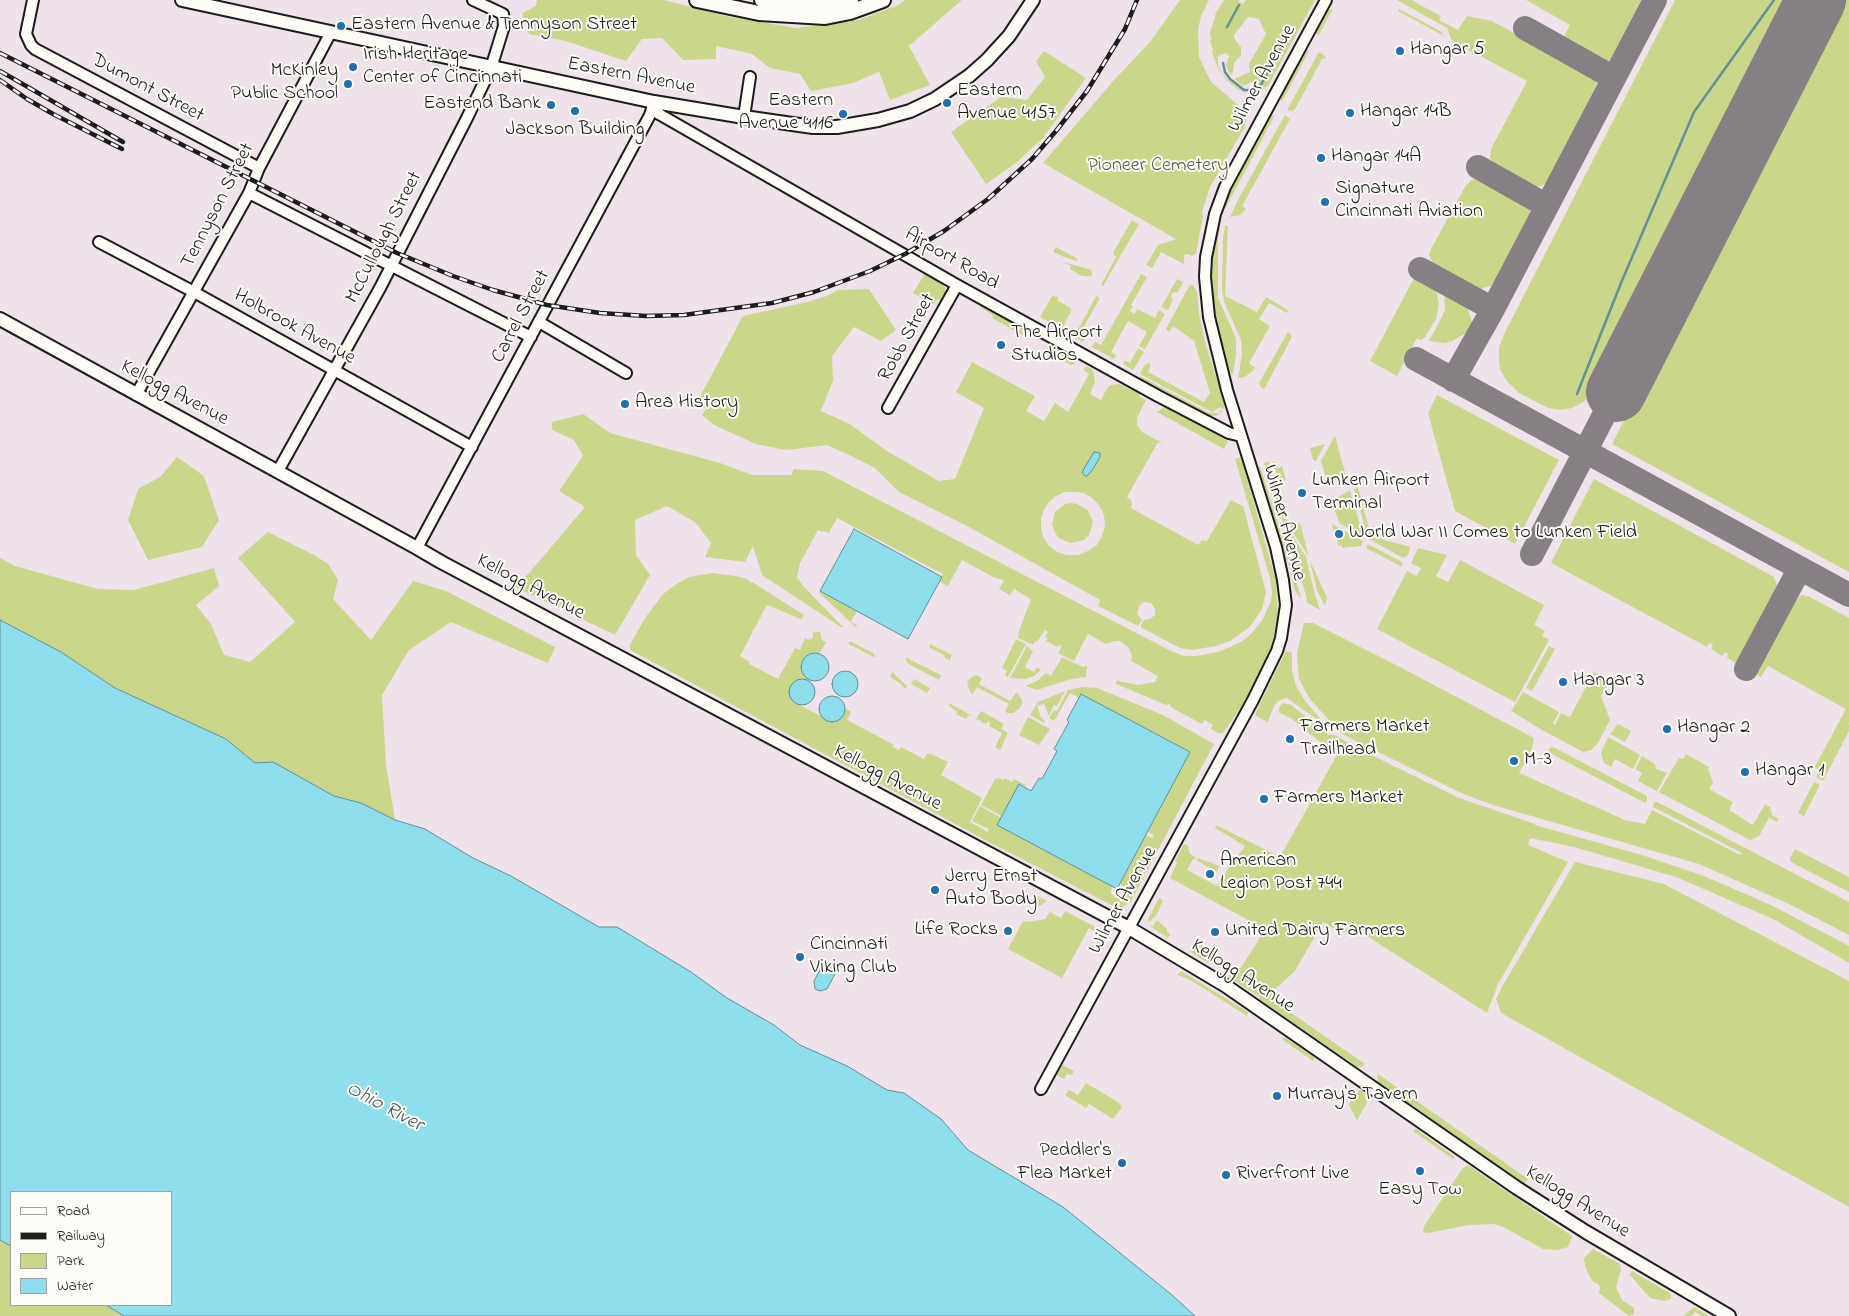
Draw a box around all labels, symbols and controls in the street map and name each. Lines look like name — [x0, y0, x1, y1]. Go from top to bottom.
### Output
place label: Eastern Avenue & Tennyson Street — [351, 14, 637, 38]
marker: Eastern Avenue & Tennyson Street — [335, 20, 347, 32]
street label: Wilmer Avenue — [1224, 21, 1302, 137]
place label: Hangar 5 — [1410, 39, 1485, 63]
place label: Irish Heritage Center of Cincinnati — [363, 44, 522, 91]
marker: Hangar 5 — [1394, 45, 1406, 57]
street label: Dumont Street — [87, 49, 207, 129]
street label: Eastern Avenue — [565, 53, 697, 101]
place label: McKinley Public School — [231, 60, 338, 107]
marker: Irish Heritage Center of Cincinnati — [347, 61, 359, 73]
marker: McKinley Public School — [342, 78, 354, 90]
place label: Eastern Avenue 4157 — [957, 80, 1056, 127]
place label: Eastern Avenue 4116 — [738, 90, 833, 137]
place label: Eastend Bank — [423, 93, 541, 117]
marker: Eastern Avenue 4157 — [941, 97, 953, 109]
marker: Eastend Bank — [545, 99, 557, 111]
place label: Hangar 14B — [1360, 101, 1451, 125]
marker: Jackson Building — [569, 105, 581, 117]
marker: Hangar 14B — [1344, 107, 1356, 119]
marker: Eastern Avenue 4116 — [837, 108, 849, 120]
place label: Jackson Building — [505, 119, 645, 143]
street label: Tennyson Street — [177, 139, 261, 273]
place label: Hangar 14A — [1331, 146, 1421, 170]
marker: Hangar 14A — [1315, 152, 1327, 164]
park label: Pioneer Cemetery — [1088, 155, 1228, 179]
street label: McCullough Street — [341, 168, 429, 308]
place label: Signature Cincinnati Aviation — [1335, 178, 1483, 225]
marker: Signature Cincinnati Aviation — [1319, 196, 1331, 208]
street label: Airport Road — [900, 223, 1002, 297]
street label: Carrel Street — [487, 266, 557, 368]
street label: Holbrook Avenue — [229, 285, 359, 371]
street label: Robb Street — [874, 290, 942, 386]
place label: The Airport Studios — [1011, 322, 1102, 369]
marker: The Airport Studios — [995, 339, 1007, 351]
street label: Kellogg Avenue — [116, 356, 232, 432]
place label: Area History — [635, 392, 738, 416]
marker: Area History — [619, 398, 631, 410]
street label: Wilmer Avenue — [1256, 462, 1310, 584]
place label: Lunken Airport Terminal — [1312, 470, 1430, 517]
marker: Lunken Airport Terminal — [1296, 487, 1308, 499]
place label: World War II Comes to Lunken Field — [1349, 522, 1637, 546]
marker: World War II Comes to Lunken Field — [1333, 528, 1345, 540]
street label: Kellogg Avenue — [472, 550, 588, 626]
place label: Hangar 3 — [1573, 670, 1645, 694]
marker: Hangar 3 — [1557, 676, 1569, 688]
place label: Farmers Market Trailhead — [1300, 716, 1429, 763]
place label: Hangar 2 — [1677, 717, 1750, 741]
marker: Hangar 2 — [1661, 723, 1673, 735]
marker: Farmers Market Trailhead — [1284, 733, 1296, 745]
street label: Kellogg Avenue — [829, 741, 945, 817]
place label: M-3 — [1524, 749, 1552, 773]
marker: M-3 — [1508, 755, 1520, 767]
place label: Hangar 1 — [1755, 760, 1825, 784]
marker: Hangar 1 — [1739, 766, 1751, 778]
place label: Farmers Market — [1274, 787, 1403, 811]
marker: Farmers Market — [1258, 793, 1270, 805]
street label: Wilmer Avenue — [1085, 843, 1163, 959]
place label: American Legion Post 744 — [1220, 850, 1342, 897]
place label: Jerry Ernst Auto Body — [945, 866, 1037, 913]
marker: American Legion Post 744 — [1204, 868, 1216, 880]
marker: Jerry Ernst Auto Body — [929, 884, 941, 896]
place label: Life Rocks — [914, 919, 998, 943]
place label: United Dairy Farmers — [1225, 920, 1405, 944]
marker: Life Rocks — [1002, 925, 1014, 937]
marker: United Dairy Farmers — [1209, 926, 1221, 938]
place label: Cincinnati Viking Club — [810, 934, 896, 981]
street label: Kellogg Avenue — [1186, 935, 1298, 1019]
marker: Cincinnati Viking Club — [794, 951, 806, 963]
water label: Ohio River — [341, 1077, 427, 1139]
place label: Murray's Tavern — [1287, 1084, 1418, 1108]
marker: Murray's Tavern — [1271, 1090, 1283, 1102]
place label: Peddler's Flea Market — [1017, 1140, 1112, 1187]
marker: Peddler's Flea Market — [1116, 1157, 1128, 1169]
street label: Kellogg Avenue — [1520, 1161, 1634, 1245]
place label: Riverfront Live — [1236, 1163, 1349, 1187]
marker: Easy Tow — [1414, 1165, 1426, 1177]
marker: Riverfront Live — [1220, 1169, 1232, 1181]
place label: Easy Tow — [1378, 1179, 1462, 1203]
legend — [10, 1191, 172, 1306]
text: Road — [57, 1200, 90, 1222]
text: Railway — [57, 1225, 105, 1247]
text: Park — [57, 1250, 84, 1272]
text: Water — [57, 1275, 93, 1297]

